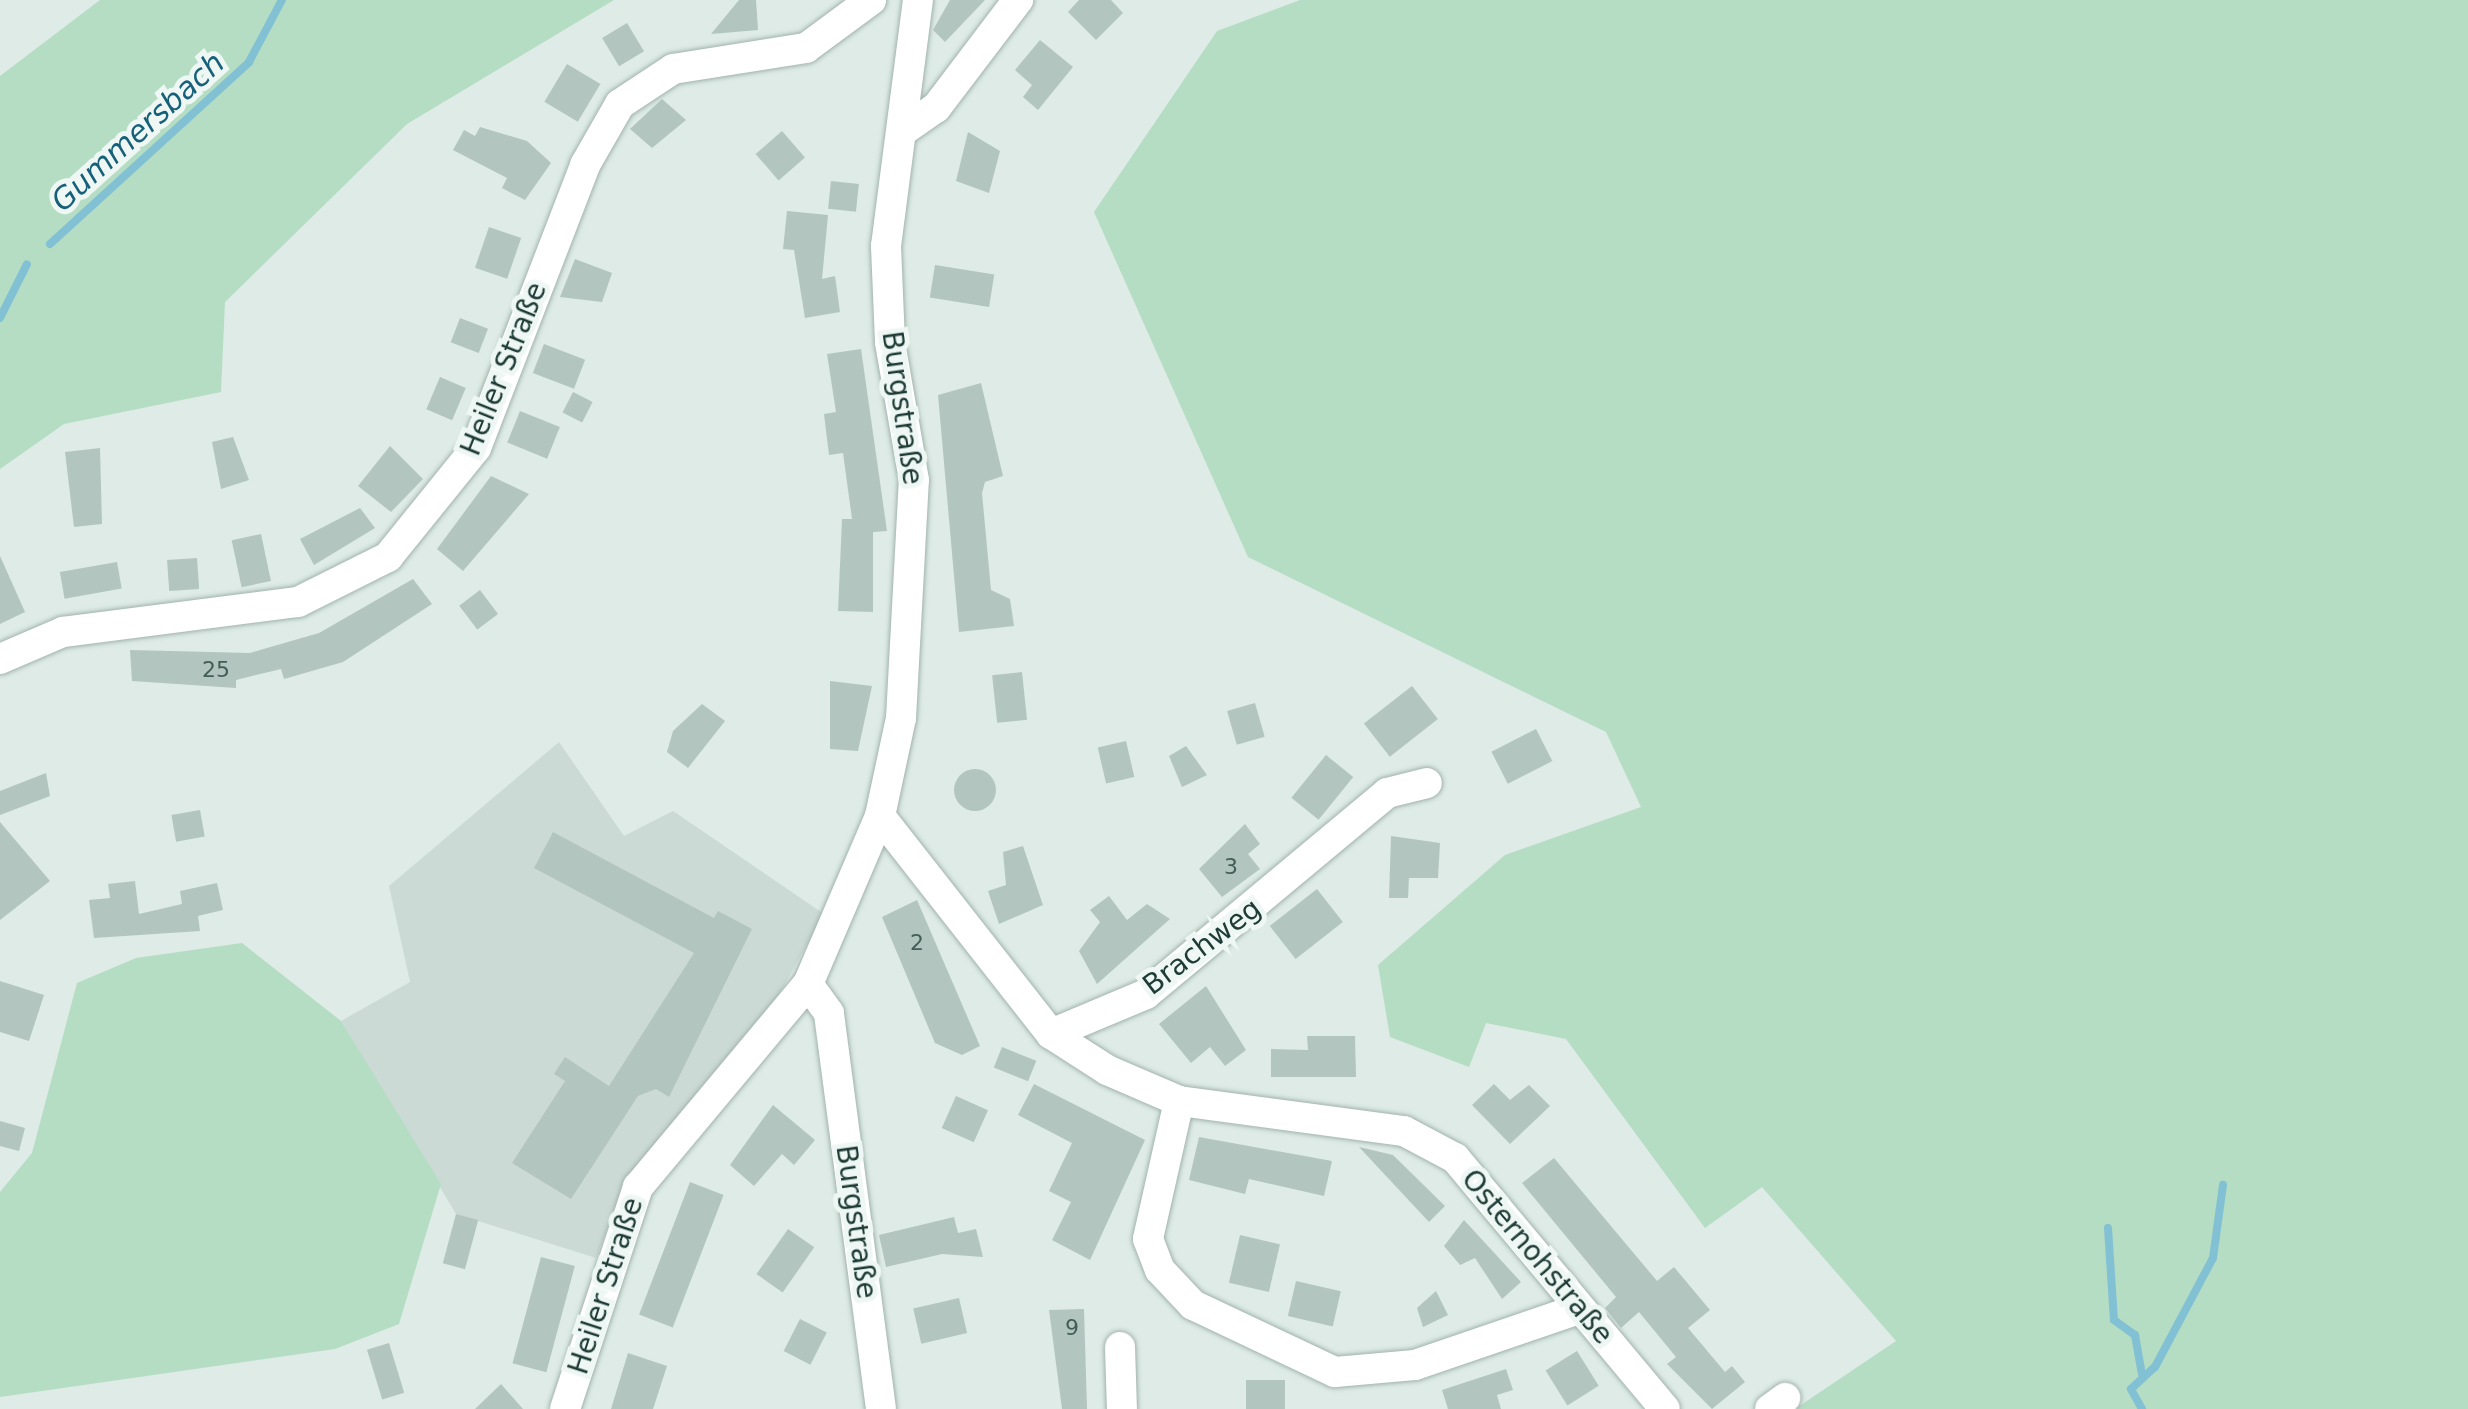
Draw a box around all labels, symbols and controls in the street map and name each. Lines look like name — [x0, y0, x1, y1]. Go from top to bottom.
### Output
water label: Gummersbach — [44, 45, 232, 219]
street label: Heiler Straße — [454, 278, 554, 460]
street label: Burgstraße — [875, 329, 929, 487]
house number: 25 — [202, 657, 230, 683]
house number: 3 — [1224, 854, 1238, 880]
street label: Brachweg — [1136, 892, 1268, 1002]
house number: 2 — [910, 930, 924, 956]
street label: Burgstraße — [829, 1143, 883, 1301]
street label: Osternohstraße — [1454, 1163, 1620, 1351]
street label: Heiler Straße — [562, 1193, 650, 1379]
house number: 9 — [1065, 1315, 1079, 1341]

